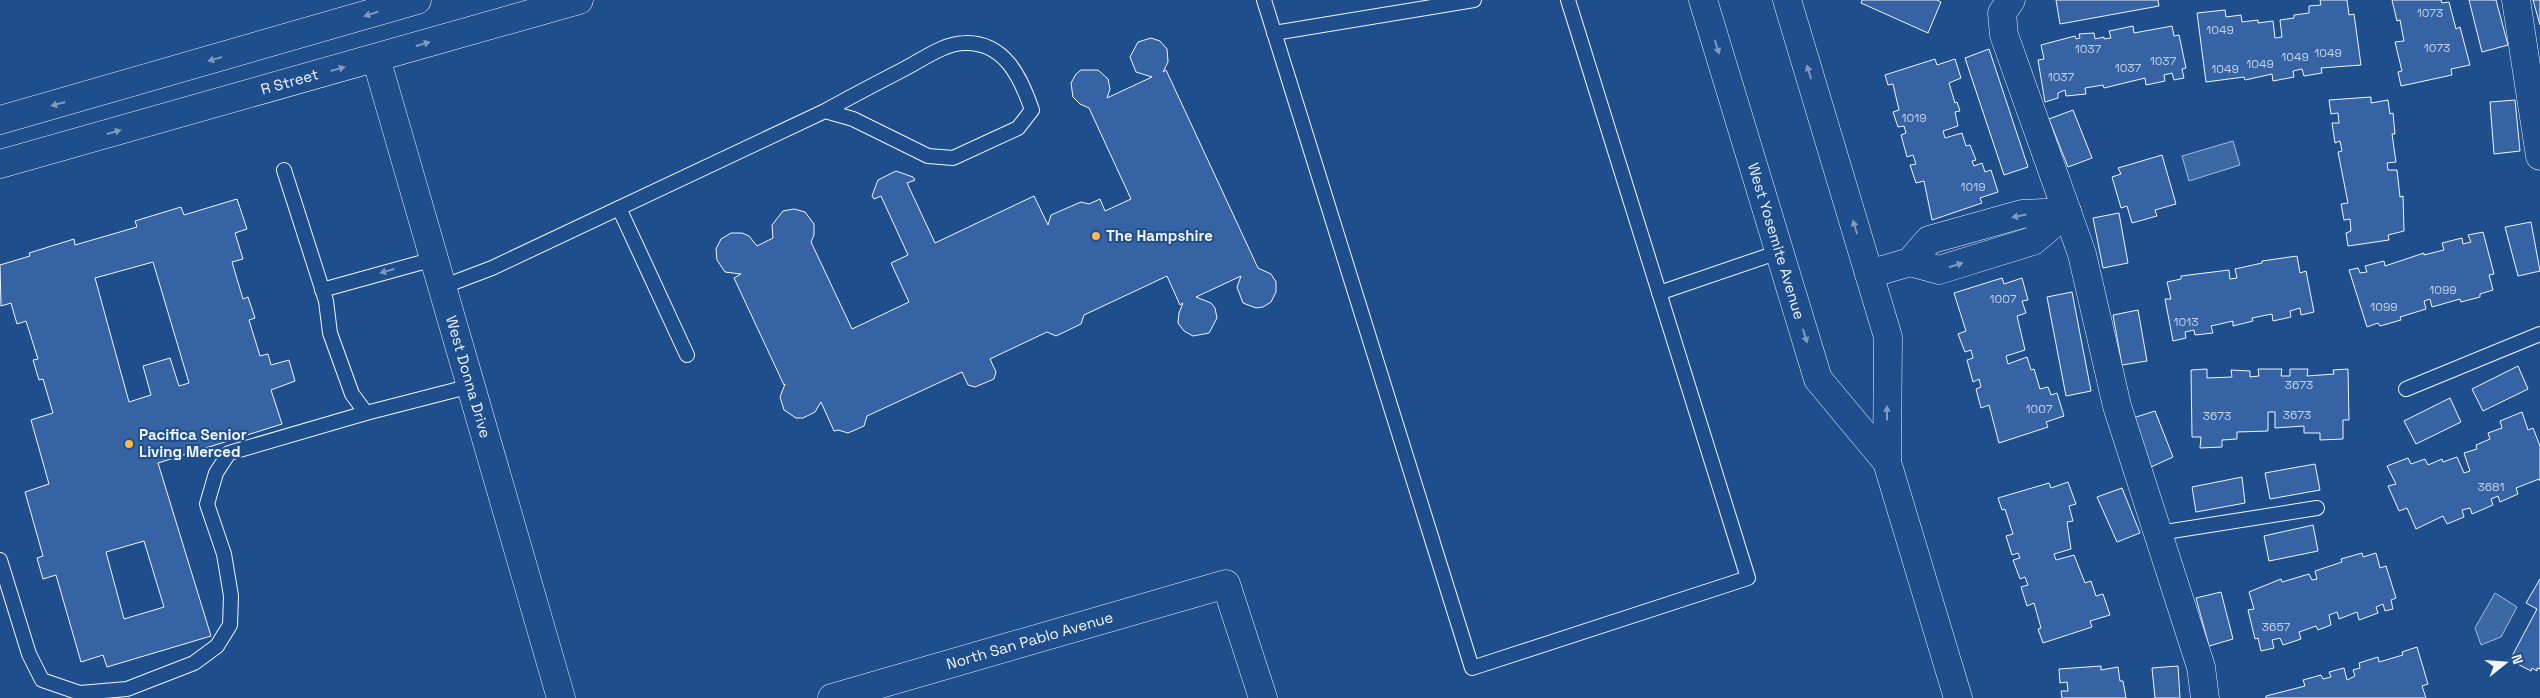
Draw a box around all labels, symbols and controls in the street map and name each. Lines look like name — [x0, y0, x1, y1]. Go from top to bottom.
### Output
house number: 1073 — [2417, 5, 2443, 21]
one-way arrow — [363, 11, 378, 19]
house number: 1049 — [2206, 22, 2234, 38]
one-way arrow — [1713, 39, 1721, 54]
one-way arrow — [415, 40, 430, 48]
house number: 1073 — [2424, 40, 2450, 56]
house number: 1037 — [2075, 41, 2102, 57]
house number: 1049 — [2314, 45, 2342, 61]
house number: 1049 — [2281, 49, 2309, 65]
house number: 1037 — [2150, 53, 2177, 69]
one-way arrow — [207, 56, 222, 64]
house number: 1049 — [2246, 56, 2274, 72]
house number: 1037 — [2115, 60, 2142, 76]
house number: 1049 — [2211, 61, 2239, 77]
street label: R Street — [258, 64, 321, 99]
one-way arrow — [331, 64, 346, 72]
one-way arrow — [1804, 64, 1812, 79]
house number: 1037 — [2048, 69, 2075, 85]
one-way arrow — [51, 100, 66, 108]
house number: 1019 — [1901, 110, 1927, 126]
one-way arrow — [107, 127, 122, 135]
street label: West Yosemite Avenue — [1744, 160, 1809, 322]
house number: 1019 — [1960, 179, 1986, 195]
one-way arrow — [2010, 212, 2026, 220]
one-way arrow — [1851, 220, 1859, 235]
place label: The Hampshire — [1106, 226, 1213, 245]
marker: The Hampshire — [1090, 230, 1102, 242]
one-way arrow — [1949, 260, 1964, 268]
one-way arrow — [379, 267, 394, 275]
house number: 1099 — [2429, 282, 2457, 298]
house number: 1007 — [1990, 291, 2017, 307]
house number: 1099 — [2370, 299, 2398, 315]
street label: West Donna Drive — [442, 313, 495, 440]
house number: 1013 — [2174, 314, 2198, 330]
one-way arrow — [1801, 329, 1809, 344]
house number: 3673 — [2285, 377, 2313, 393]
house number: 1007 — [2026, 401, 2053, 417]
one-way arrow — [1883, 405, 1891, 421]
house number: 3673 — [2283, 407, 2311, 423]
house number: 3673 — [2203, 408, 2231, 424]
place label: Pacifica Senior Living Merced — [139, 425, 247, 461]
marker: Pacifica Senior Living Merced — [123, 438, 135, 450]
house number: 3681 — [2477, 479, 2505, 495]
street label: North San Pablo Avenue — [944, 607, 1115, 673]
house number: 3657 — [2262, 619, 2290, 635]
north arrow — [2480, 638, 2530, 688]
text: N — [2507, 652, 2527, 666]

